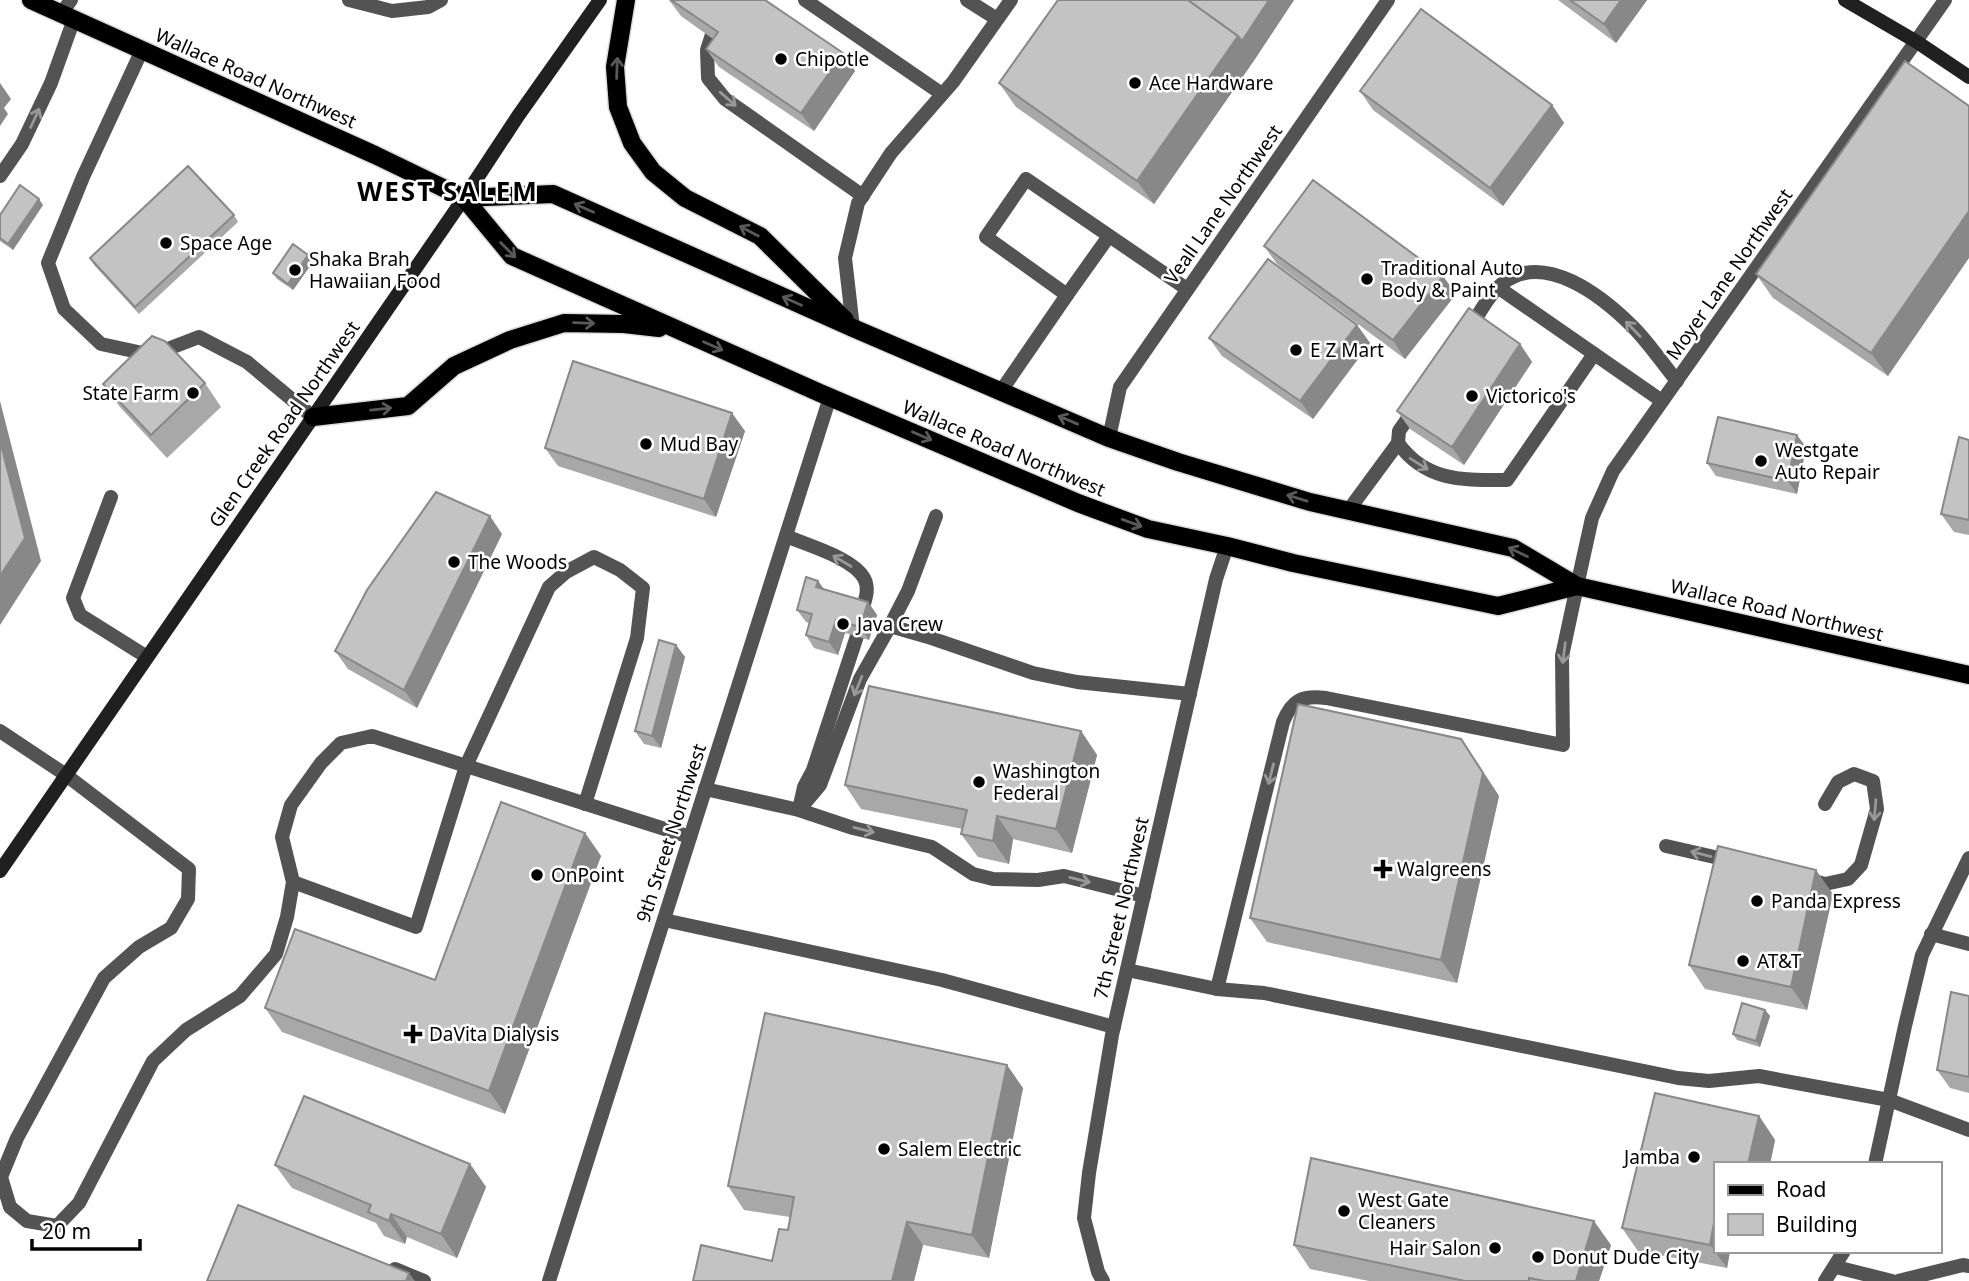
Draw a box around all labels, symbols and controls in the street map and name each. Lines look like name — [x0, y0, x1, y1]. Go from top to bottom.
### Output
street label: Wallace Road Northwest — [151, 22, 361, 134]
place label: Chipotle — [795, 46, 869, 72]
marker: Chipotle — [773, 51, 789, 67]
one-way arrow — [610, 57, 623, 80]
place label: Ace Hardware — [1149, 70, 1274, 96]
marker: Ace Hardware — [1127, 75, 1143, 91]
one-way arrow — [719, 91, 737, 107]
one-way arrow — [29, 108, 42, 129]
street label: Veall Lane Northwest — [1158, 119, 1288, 289]
district label: WEST SALEM — [357, 173, 539, 209]
street label: Moyer Lane Northwest — [1660, 183, 1798, 365]
one-way arrow — [574, 201, 595, 214]
one-way arrow — [739, 224, 760, 238]
place label: Space Age — [180, 230, 272, 256]
marker: Space Age — [158, 235, 174, 251]
one-way arrow — [499, 241, 516, 258]
place label: Shaka Brah Hawaiian Food — [309, 246, 441, 294]
place label: Traditional Auto Body & Paint — [1381, 255, 1523, 303]
marker: Shaka Brah Hawaiian Food — [287, 262, 303, 278]
marker: Traditional Auto Body & Paint — [1359, 271, 1375, 287]
one-way arrow — [782, 294, 803, 307]
street label: Glen Creek Road Northwest — [203, 315, 365, 533]
one-way arrow — [573, 317, 596, 330]
one-way arrow — [1624, 320, 1641, 337]
place label: E Z Mart — [1310, 337, 1384, 363]
one-way arrow — [702, 340, 723, 353]
marker: E Z Mart — [1288, 342, 1304, 358]
place label: State Farm — [82, 380, 179, 406]
place label: Victorico's — [1486, 383, 1576, 409]
marker: State Farm — [185, 385, 201, 401]
marker: Victorico's — [1464, 388, 1480, 404]
street label: Wallace Road Northwest — [899, 393, 1109, 503]
one-way arrow — [369, 402, 391, 415]
one-way arrow — [1058, 413, 1079, 426]
one-way arrow — [911, 430, 932, 443]
place label: Mud Bay — [660, 431, 739, 457]
marker: Mud Bay — [638, 436, 654, 452]
place label: Westgate Auto Repair — [1775, 437, 1880, 485]
marker: Westgate Auto Repair — [1753, 453, 1769, 469]
one-way arrow — [1409, 458, 1429, 472]
one-way arrow — [1286, 491, 1308, 504]
one-way arrow — [1121, 518, 1143, 530]
one-way arrow — [1508, 544, 1529, 558]
place label: The Woods — [468, 549, 567, 575]
marker: The Woods — [446, 554, 462, 570]
one-way arrow — [833, 554, 853, 568]
street label: Wallace Road Northwest — [1668, 573, 1886, 647]
place label: Java Crew — [855, 611, 943, 637]
marker: Java Crew — [835, 616, 851, 632]
one-way arrow — [1557, 641, 1570, 664]
one-way arrow — [850, 675, 863, 696]
street label: 9th Street Northwest — [630, 740, 712, 926]
place label: Washington Federal — [993, 758, 1100, 806]
one-way arrow — [1264, 762, 1277, 785]
marker: Washington Federal — [971, 774, 987, 790]
one-way arrow — [1868, 798, 1881, 821]
street label: 7th Street Northwest — [1087, 814, 1155, 1002]
one-way arrow — [852, 824, 875, 837]
one-way arrow — [1690, 847, 1713, 860]
place label: Walgreens — [1397, 856, 1491, 882]
marker: Walgreens — [1375, 861, 1391, 877]
place label: OnPoint — [551, 862, 624, 888]
marker: OnPoint — [529, 867, 545, 883]
one-way arrow — [1068, 874, 1091, 887]
place label: Panda Express — [1771, 888, 1901, 914]
marker: Panda Express — [1749, 893, 1765, 909]
place label: AT&T — [1757, 948, 1802, 974]
marker: AT&T — [1735, 953, 1751, 969]
place label: DaVita Dialysis — [429, 1021, 559, 1047]
marker: DaVita Dialysis — [403, 1024, 423, 1044]
place label: Salem Electric — [898, 1136, 1021, 1162]
marker: Salem Electric — [876, 1141, 892, 1157]
place label: Jamba — [1622, 1144, 1680, 1170]
marker: Jamba — [1686, 1149, 1702, 1165]
legend — [1714, 1162, 1941, 1253]
text: Road — [1776, 1175, 1826, 1203]
place label: West Gate Cleaners — [1358, 1187, 1449, 1235]
marker: West Gate Cleaners — [1336, 1203, 1352, 1219]
scale bar — [32, 1208, 140, 1252]
text: Building — [1776, 1210, 1858, 1238]
text: 20 m — [42, 1217, 91, 1245]
place label: Hair Salon — [1389, 1235, 1481, 1261]
marker: Hair Salon — [1487, 1240, 1503, 1256]
place label: Donut Dude City — [1552, 1244, 1699, 1270]
marker: Donut Dude City — [1530, 1249, 1546, 1265]

